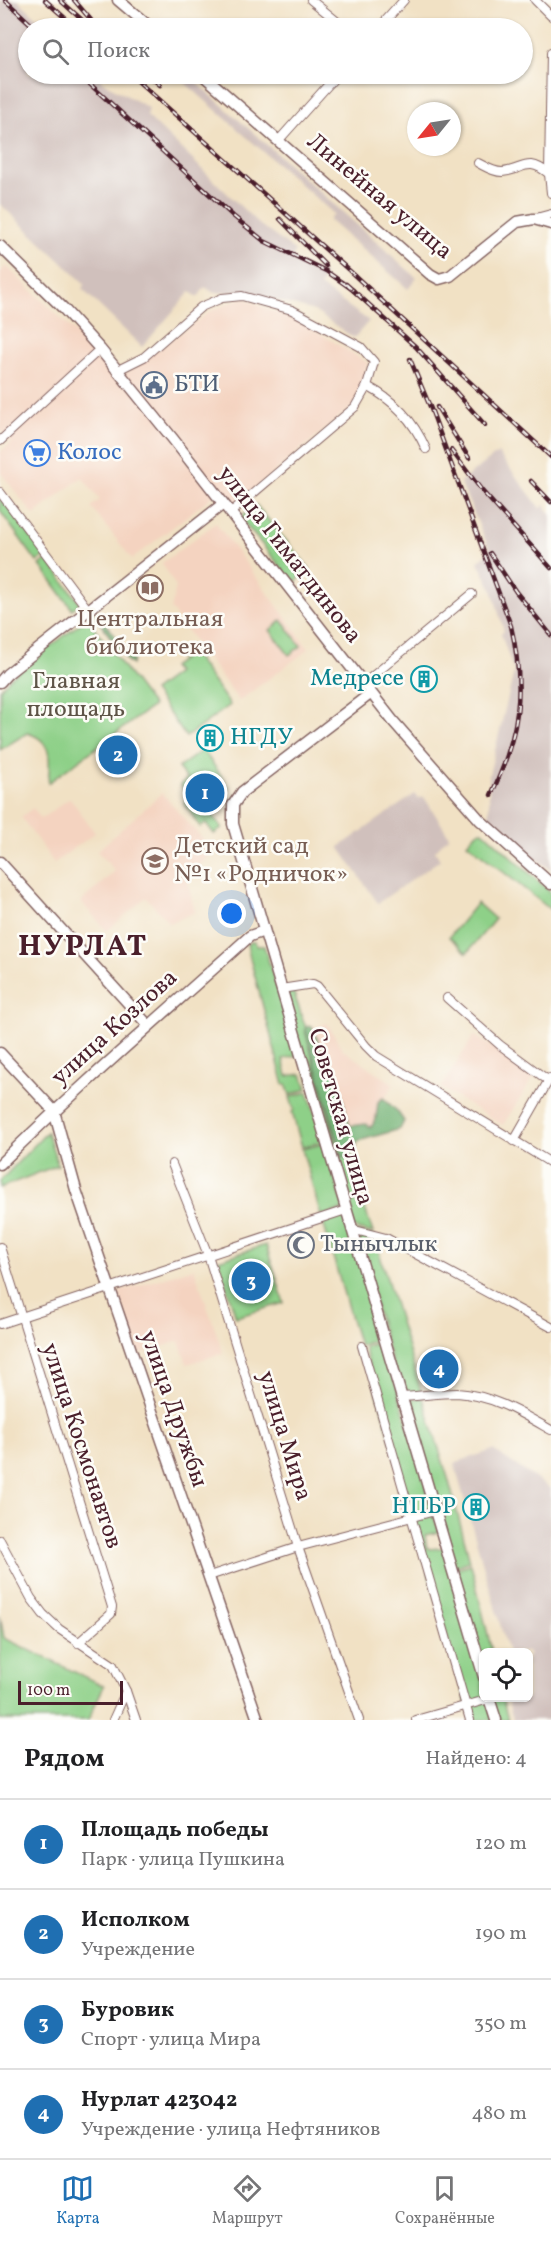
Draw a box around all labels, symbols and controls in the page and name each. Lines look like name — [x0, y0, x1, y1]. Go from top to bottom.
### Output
search box — [18, 18, 533, 84]
icon: search — [39, 35, 72, 68]
text: Поиск — [87, 36, 150, 67]
north arrow — [407, 102, 461, 156]
street label: Линейная улица — [299, 126, 459, 268]
place label: БТИ — [174, 368, 220, 402]
public building icon: БТИ — [139, 370, 169, 400]
place label: Колос — [57, 436, 122, 470]
supermarket icon: Колос — [22, 438, 52, 468]
street label: улица Гиматдинова — [209, 459, 369, 651]
library icon: Центральная библиотека — [135, 573, 165, 603]
place label: Центральная библиотека — [77, 603, 223, 665]
place label: Медресе — [310, 662, 404, 696]
building icon: Медресе — [409, 664, 439, 694]
park label: Главная площадь — [27, 665, 125, 727]
place label: НГДУ — [230, 721, 293, 755]
building icon: НГДУ — [195, 723, 225, 753]
pin: 2 — [98, 732, 138, 777]
pin: 1 — [186, 770, 224, 816]
place label: Детский сад №1 «Родничок» — [174, 830, 348, 892]
school or university icon: Детский сад №1 «Родничок» — [140, 846, 170, 876]
your location — [217, 899, 246, 928]
district label: НУРЛАТ — [18, 926, 148, 968]
street label: улица Козлова — [44, 962, 186, 1094]
street label: Советская улица — [298, 1024, 382, 1210]
place label: Тынычлык — [320, 1228, 438, 1262]
mosque icon: Тынычлык — [286, 1230, 316, 1260]
pin: 3 — [232, 1258, 270, 1304]
street label: улица Дружбы — [130, 1326, 216, 1492]
street label: улица Космонавтов — [32, 1339, 130, 1553]
pin: 4 — [420, 1346, 458, 1392]
street label: улица Мира — [248, 1367, 320, 1505]
place label: НПБР — [391, 1490, 456, 1524]
building icon: НПБР — [461, 1492, 491, 1522]
map controls — [479, 1648, 533, 1702]
button: locate — [479, 1648, 533, 1702]
scale bar — [18, 1678, 123, 1706]
text: 100 m — [27, 1680, 70, 1702]
text: Рядом — [24, 1741, 104, 1777]
text: Найдено: 4 — [426, 1745, 527, 1773]
text: Площадь победы — [81, 1815, 269, 1846]
text: 1 — [39, 1830, 48, 1858]
text: 120 m — [475, 1830, 527, 1858]
text: Парк · улица Пушкина — [81, 1846, 285, 1874]
text: Исполком — [81, 1905, 190, 1936]
text: 2 — [38, 1920, 49, 1948]
text: 190 m — [475, 1920, 527, 1948]
text: Учреждение — [81, 1936, 195, 1964]
text: Буровик — [81, 1995, 174, 2026]
text: 3 — [38, 2010, 49, 2038]
text: 350 m — [474, 2010, 527, 2038]
text: Спорт · улица Мира — [81, 2026, 261, 2054]
text: Нурлат 423042 — [81, 2085, 237, 2116]
text: 4 — [37, 2100, 50, 2128]
text: 480 m — [472, 2100, 527, 2128]
text: Учреждение · улица Нефтяников — [81, 2116, 380, 2144]
tab: Карта — [56, 2172, 100, 2230]
tab: Маршрут — [212, 2172, 283, 2230]
tab: Сохранённые — [395, 2172, 495, 2230]

